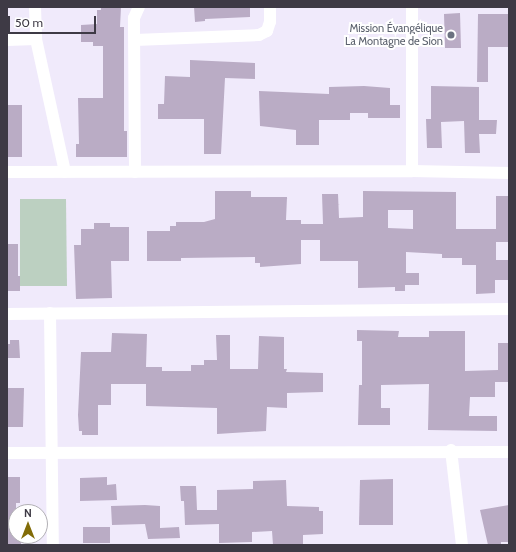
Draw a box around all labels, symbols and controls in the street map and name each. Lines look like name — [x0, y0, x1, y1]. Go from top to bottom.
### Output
scale bar — [10, 8, 98, 34]
text: 50 m — [15, 15, 43, 30]
place label: Mission Évangélique La Montagne de Sion — [345, 22, 443, 48]
marker: Mission Évangélique La Montagne de Sion — [446, 30, 456, 40]
north arrow — [8, 504, 48, 544]
text: N — [24, 506, 32, 520]

